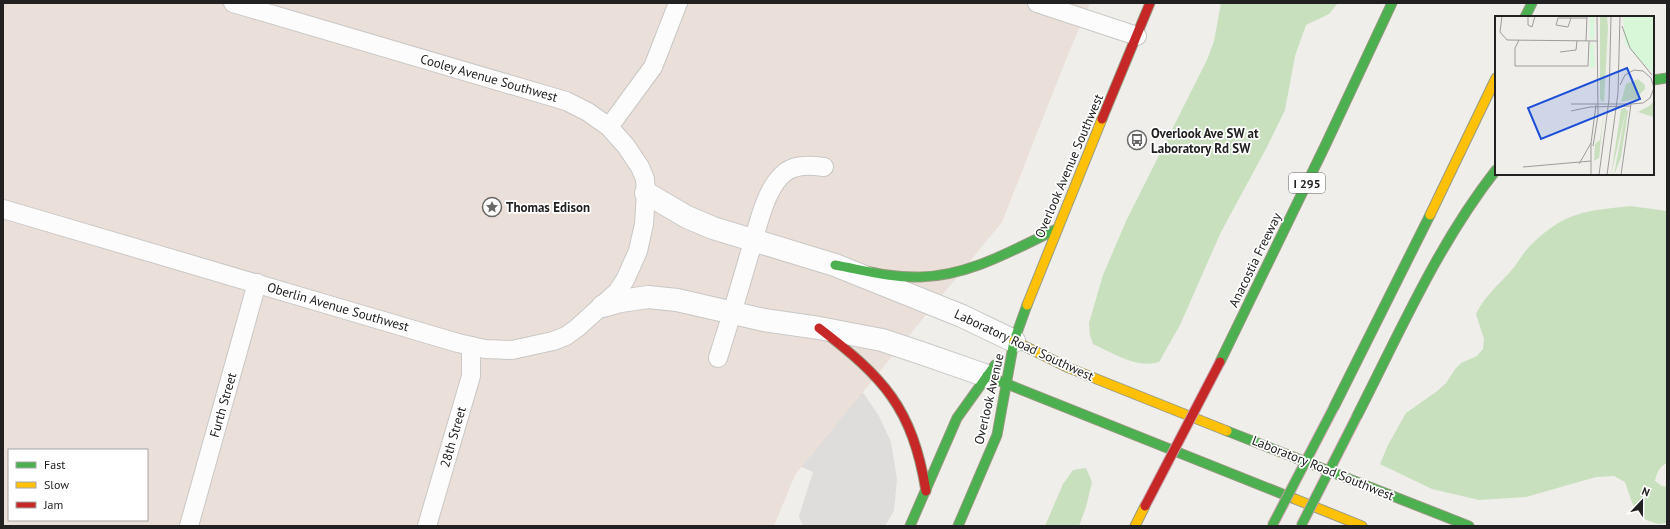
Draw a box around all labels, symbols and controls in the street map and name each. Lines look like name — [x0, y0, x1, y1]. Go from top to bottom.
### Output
inset map — [1495, 16, 1654, 175]
street label: Cooley Avenue Southwest — [418, 50, 560, 106]
street label: Overlook Avenue Southwest — [1031, 91, 1107, 241]
place label: Overlook Ave SW at Laboratory Rd SW — [1151, 125, 1259, 157]
bus stop icon: Overlook Ave SW at Laboratory Rd SW — [1126, 129, 1148, 151]
road number: I 295 — [1289, 173, 1325, 193]
place icon: Thomas Edison — [481, 196, 503, 218]
place label: Thomas Edison — [506, 199, 590, 216]
street label: Anacostia Freeway — [1225, 210, 1285, 310]
street label: Oberlin Avenue Southwest — [265, 279, 411, 336]
street label: Laboratory Road Southwest — [952, 305, 1097, 385]
street label: Overlook Avenue — [970, 352, 1008, 446]
street label: Furth Street — [206, 370, 241, 439]
street label: 28th Street — [436, 404, 470, 469]
street label: Laboratory Road Southwest — [1249, 432, 1397, 505]
legend — [8, 449, 148, 521]
text: Fast — [44, 457, 65, 472]
text: Slow — [44, 477, 69, 492]
north arrow — [1622, 481, 1662, 521]
text: N — [1640, 484, 1652, 500]
text: Jam — [43, 497, 63, 512]

